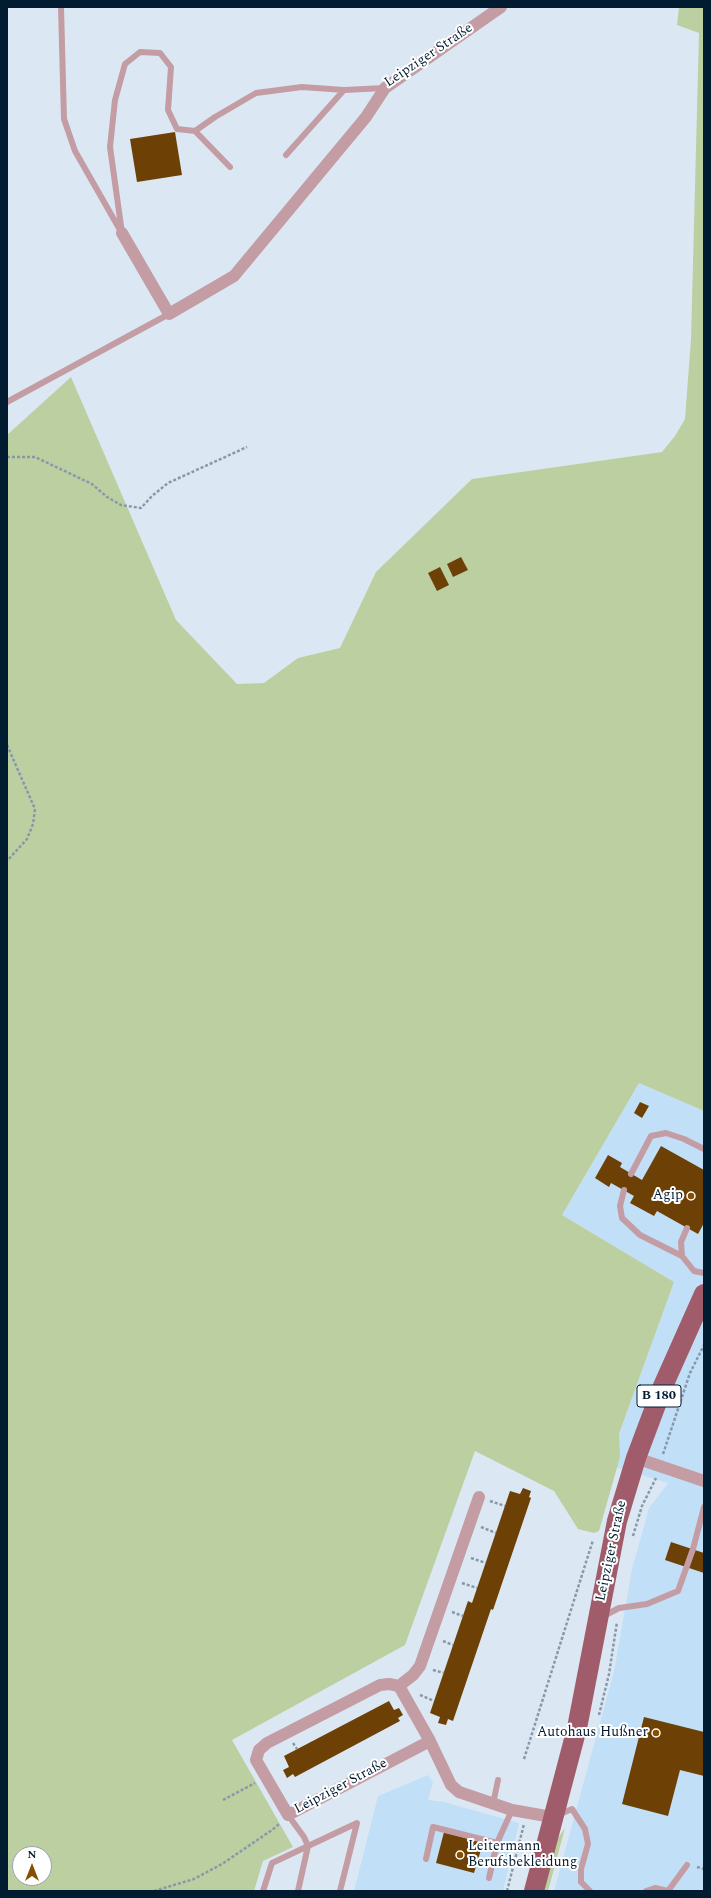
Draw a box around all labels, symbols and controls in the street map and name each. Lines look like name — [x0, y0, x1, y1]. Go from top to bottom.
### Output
street label: Leipziger Straße — [382, 20, 476, 92]
place label: Agip — [653, 1188, 683, 1204]
marker: Agip — [686, 1191, 696, 1201]
road number: B 180 — [637, 1385, 681, 1407]
street label: Leipziger Straße — [593, 1499, 631, 1603]
place label: Autohaus Hußner — [537, 1725, 648, 1741]
marker: Autohaus Hußner — [651, 1728, 661, 1738]
street label: Leipziger Straße — [292, 1755, 390, 1819]
place label: Leitermann Berufsbekleidung — [468, 1839, 577, 1872]
north arrow — [12, 1846, 52, 1886]
text: N — [28, 1846, 36, 1863]
marker: Leitermann Berufsbekleidung — [455, 1850, 465, 1860]

